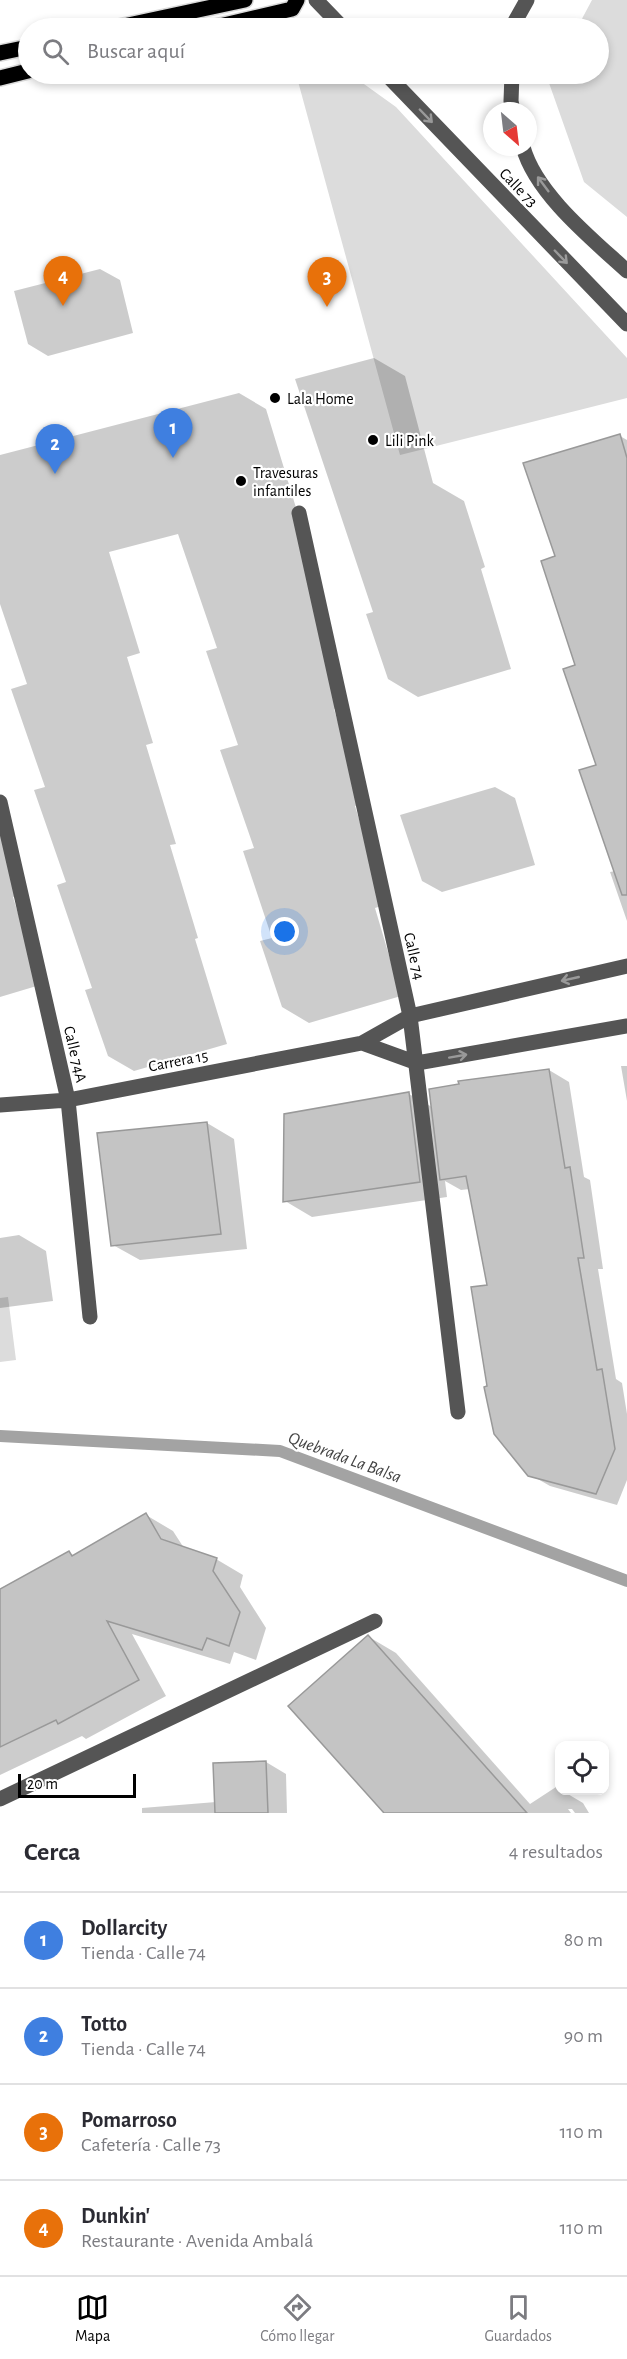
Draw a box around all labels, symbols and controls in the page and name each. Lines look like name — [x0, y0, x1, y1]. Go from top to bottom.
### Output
search box — [18, 18, 609, 84]
icon: search — [39, 35, 72, 68]
text: Buscar aquí — [87, 40, 185, 62]
north arrow — [483, 102, 537, 156]
one-way arrow — [419, 108, 433, 123]
street label: Calle 73 — [496, 165, 540, 210]
one-way arrow — [537, 176, 549, 192]
one-way arrow — [554, 249, 568, 264]
pin: 4 — [44, 256, 82, 306]
pin: 3 — [308, 258, 346, 307]
marker: Lala Home — [268, 391, 282, 405]
place label: Lala Home — [287, 391, 354, 407]
pin: 1 — [154, 408, 192, 458]
pin: 2 — [36, 424, 74, 474]
marker: Lili Pink — [366, 433, 380, 447]
place label: Lili Pink — [385, 433, 434, 449]
place label: Travesuras infantiles — [253, 465, 318, 499]
marker: Travesuras infantiles — [234, 474, 248, 488]
your location — [270, 917, 299, 946]
street label: Calle 74 — [401, 931, 427, 982]
one-way arrow — [561, 974, 580, 985]
street label: Calle 74A — [61, 1025, 89, 1084]
street label: Carrera 15 — [147, 1047, 209, 1075]
one-way arrow — [448, 1050, 468, 1061]
water label: Quebrada La Balsa — [286, 1429, 404, 1487]
map controls — [555, 1741, 609, 1795]
button: locate — [555, 1741, 609, 1795]
scale bar — [18, 1771, 136, 1798]
text: 20 m — [27, 1776, 58, 1792]
text: Cerca — [24, 1839, 81, 1865]
text: 4 resultados — [509, 1842, 603, 1862]
text: Dollarcity — [81, 1917, 167, 1939]
text: 1 — [40, 1930, 47, 1950]
text: 80 m — [564, 1930, 603, 1950]
text: Tienda · Calle 74 — [81, 1943, 206, 1963]
text: Totto — [81, 2013, 127, 2035]
text: 2 — [39, 2026, 48, 2046]
text: 90 m — [564, 2026, 603, 2046]
text: Tienda · Calle 74 — [81, 2039, 206, 2059]
text: Pomarroso — [81, 2109, 177, 2131]
text: 3 — [39, 2122, 48, 2142]
text: 110 m — [559, 2122, 603, 2142]
text: Cafetería · Calle 73 — [81, 2135, 221, 2155]
text: Dunkin' — [81, 2205, 150, 2227]
text: 4 — [38, 2218, 49, 2238]
text: 110 m — [559, 2218, 603, 2238]
text: Restaurante · Avenida Ambalá — [81, 2231, 313, 2251]
tab: Mapa — [75, 2291, 110, 2346]
tab: Cómo llegar — [260, 2291, 334, 2346]
tab: Guardados — [484, 2291, 552, 2346]

